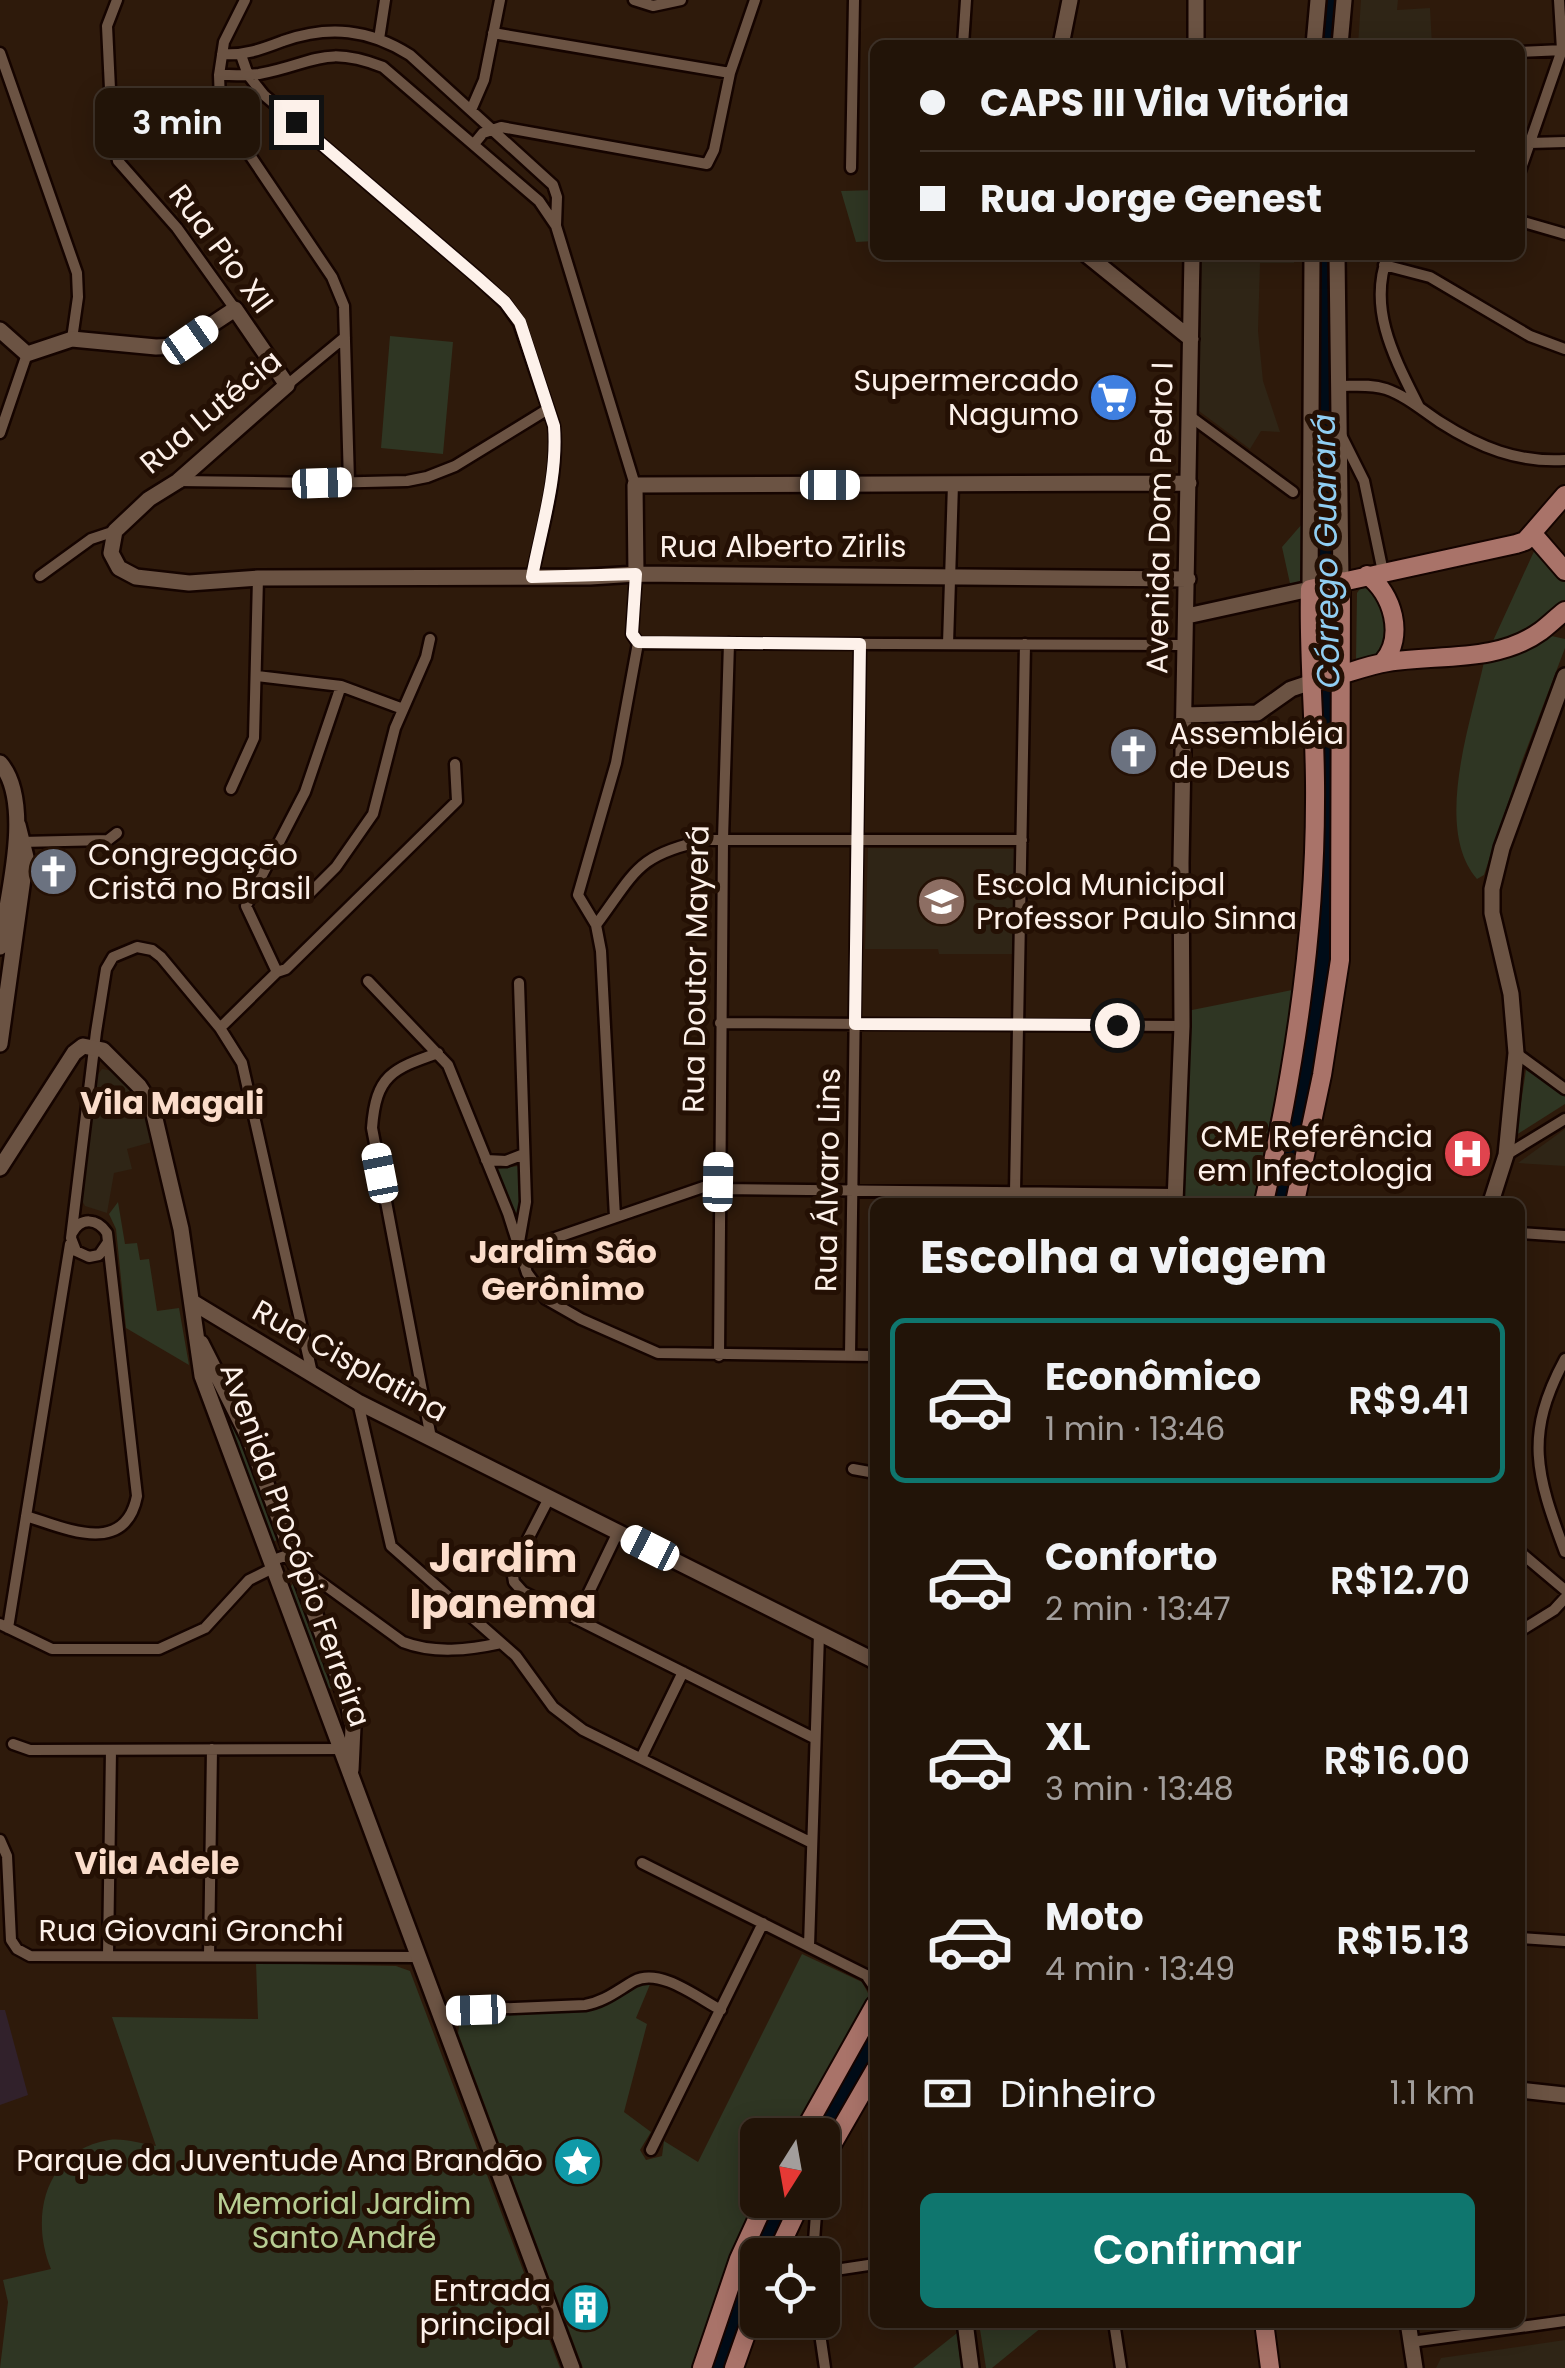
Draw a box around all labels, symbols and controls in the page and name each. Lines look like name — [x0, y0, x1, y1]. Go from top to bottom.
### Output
text: CAPS III Vila Vitória — [980, 76, 1350, 129]
callout: 3 min — [96, 87, 261, 157]
text: 3 min — [132, 100, 223, 145]
route end — [274, 100, 319, 145]
text: Rua Jorge Genest — [980, 172, 1322, 225]
street label: Rua Pio XII — [159, 175, 284, 322]
car — [157, 311, 223, 369]
street label: Rua Lutécia — [130, 339, 291, 484]
place label: Supermercado Nagumo — [853, 359, 1079, 436]
street label: Avenida Dom Pedro I — [1135, 362, 1184, 674]
supermarket icon: Supermercado Nagumo — [1088, 372, 1140, 424]
water label: Córrego Guarará — [1301, 413, 1350, 689]
car — [291, 467, 353, 499]
car — [800, 470, 860, 500]
street label: Rua Alberto Zirlis — [660, 525, 906, 568]
place label: Assembléia de Deus — [1169, 712, 1344, 789]
church icon: Assembléia de Deus — [1108, 725, 1160, 777]
street label: Rua Doutor Mayerá — [671, 825, 720, 1113]
place label: Congregação Cristã no Brasil — [88, 833, 311, 910]
church icon: Congregação Cristã no Brasil — [27, 846, 79, 898]
place label: Escola Municipal Professor Paulo Sinna — [976, 863, 1297, 940]
school or university icon: Escola Municipal Professor Paulo Sinna — [915, 876, 967, 928]
route start — [1095, 1003, 1140, 1048]
street label: Rua Álvaro Lins — [804, 1068, 851, 1292]
district label: Vila Magali — [80, 1080, 264, 1125]
place label: CME Referência em Infectologia — [1198, 1115, 1433, 1192]
hospital icon: CME Referência em Infectologia — [1442, 1128, 1494, 1180]
car — [360, 1141, 400, 1205]
car — [702, 1152, 734, 1212]
text: Escolha a viagem — [920, 1226, 1327, 1289]
district label: Jardim São Gerônimo — [469, 1229, 657, 1311]
street label: Rua Cisplatina — [245, 1289, 456, 1432]
text: Econômico — [1045, 1350, 1261, 1403]
icon: car — [925, 1356, 1015, 1446]
street label: Avenida Procópio Ferreira — [210, 1357, 381, 1733]
text: R$9.41 — [1348, 1374, 1470, 1427]
text: 1 min · 13:46 — [1045, 1406, 1225, 1451]
car — [616, 1521, 684, 1575]
district label: Jardim Ipanema — [409, 1530, 597, 1632]
text: Conforto — [1045, 1530, 1218, 1583]
icon: car — [925, 1536, 1015, 1626]
text: R$12.70 — [1330, 1554, 1470, 1607]
text: 2 min · 13:47 — [1045, 1586, 1231, 1631]
text: XL — [1045, 1710, 1090, 1763]
icon: car — [925, 1716, 1015, 1806]
text: R$16.00 — [1324, 1734, 1470, 1787]
text: 3 min · 13:48 — [1045, 1766, 1234, 1811]
district label: Vila Adele — [75, 1840, 239, 1885]
text: Moto — [1045, 1890, 1144, 1943]
icon: car — [925, 1896, 1015, 1986]
street label: Rua Giovani Gronchi — [38, 1909, 344, 1952]
text: R$15.13 — [1336, 1914, 1470, 1967]
text: 4 min · 13:49 — [1045, 1946, 1235, 1991]
car — [445, 1994, 507, 2026]
icon: cash — [920, 2066, 975, 2121]
text: Dinheiro — [1000, 2067, 1156, 2120]
text: 1.1 km — [1390, 2070, 1475, 2115]
north arrow — [740, 2118, 840, 2218]
map controls — [740, 2118, 840, 2338]
place icon: Parque da Juventude Ana Brandão — [552, 2135, 604, 2187]
place label: Parque da Juventude Ana Brandão — [16, 2139, 543, 2182]
park label: Memorial Jardim Santo André — [217, 2182, 471, 2259]
button: Confirmar — [920, 2193, 1475, 2308]
button: locate — [740, 2238, 840, 2338]
place label: Entrada principal — [419, 2269, 551, 2346]
building icon: Entrada principal — [560, 2282, 612, 2334]

